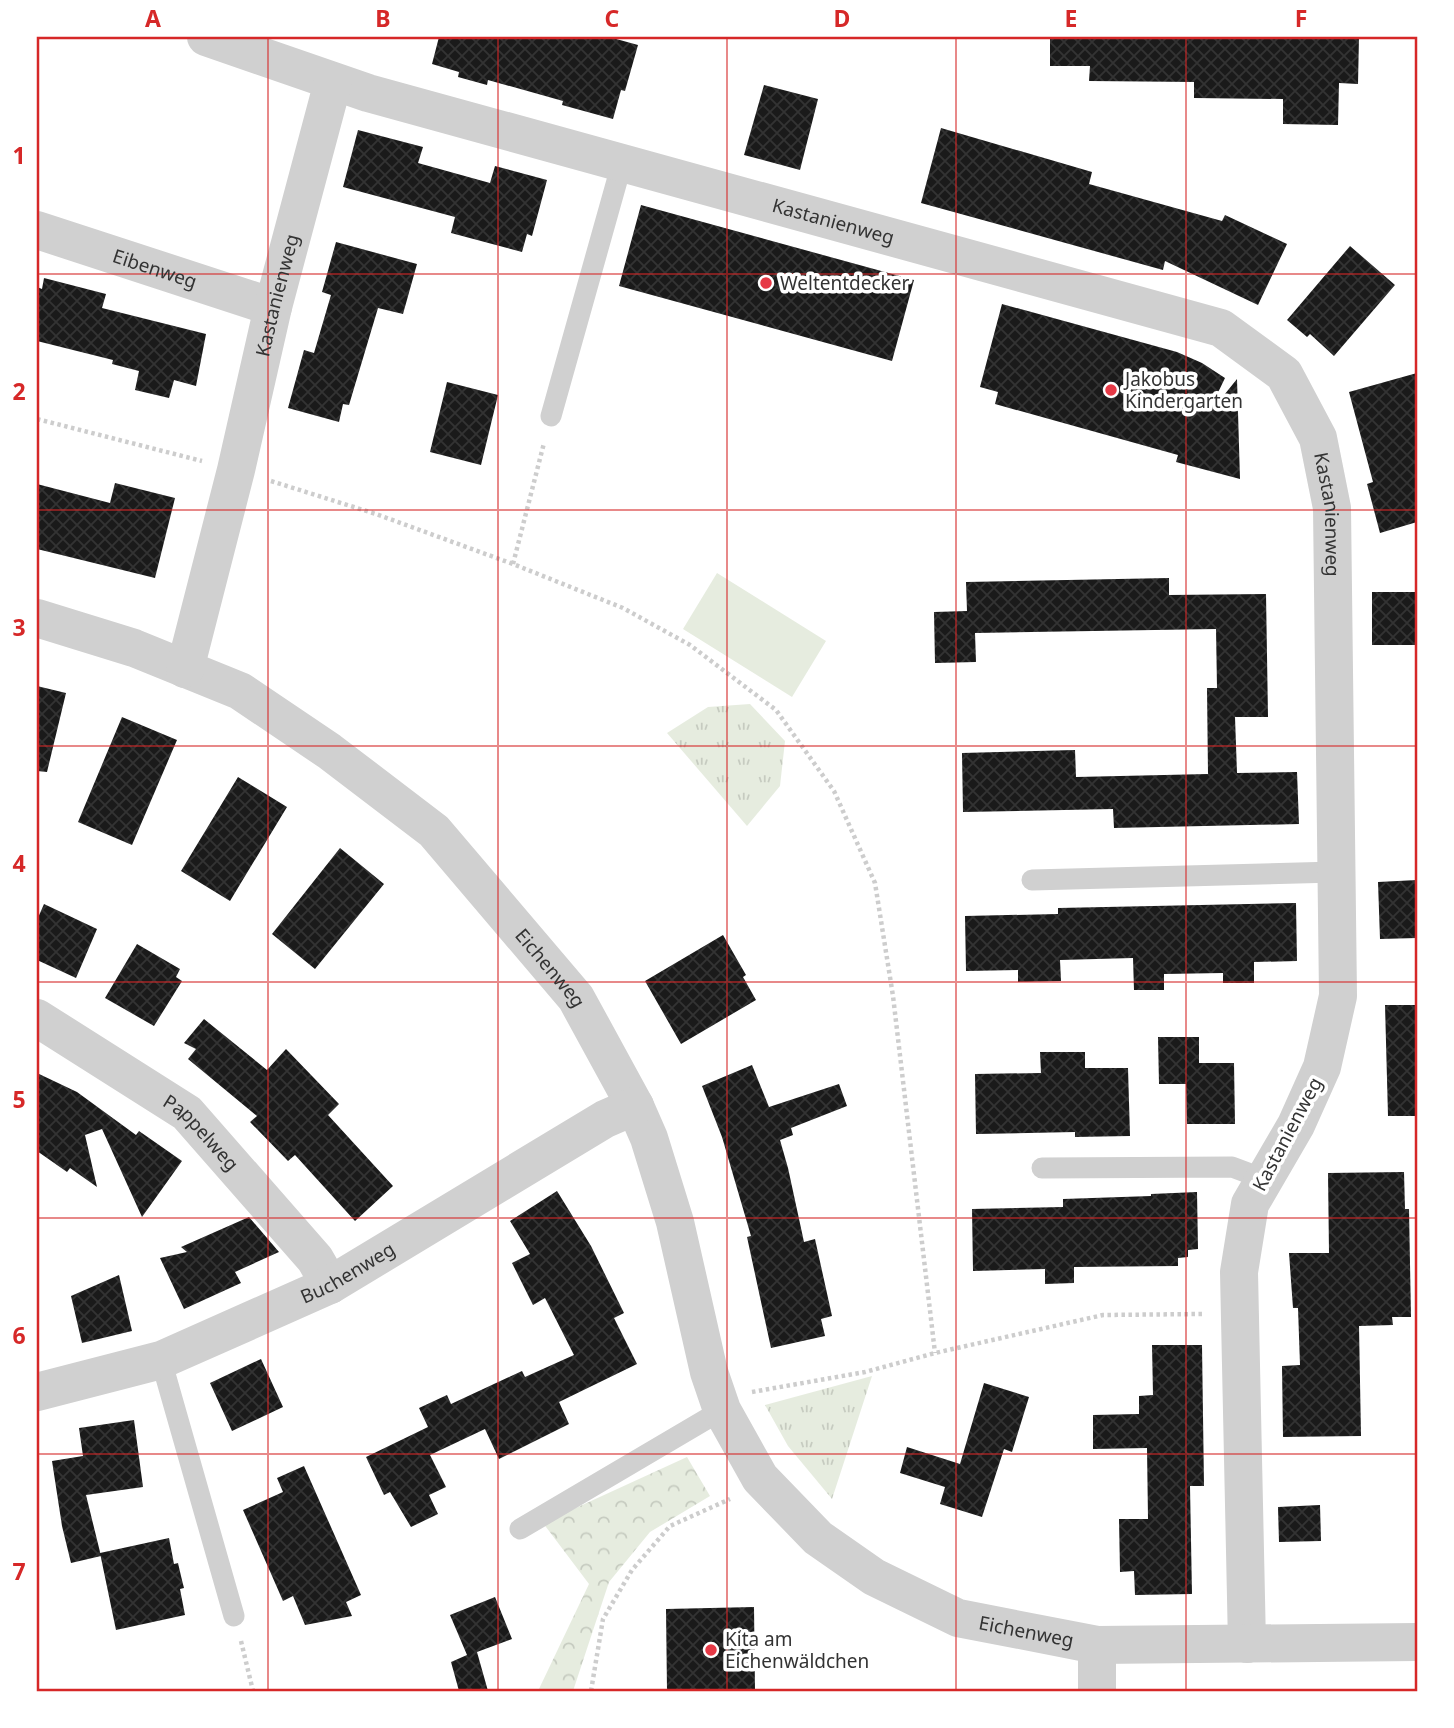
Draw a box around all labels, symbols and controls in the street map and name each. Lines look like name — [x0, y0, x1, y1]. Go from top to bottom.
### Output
text: A — [145, 2, 161, 34]
text: B — [375, 2, 391, 34]
text: C — [605, 2, 620, 34]
text: D — [834, 2, 850, 34]
text: E — [1065, 2, 1077, 34]
text: F — [1295, 2, 1307, 34]
text: 1 — [12, 139, 26, 171]
street label: Kastanienweg — [769, 192, 897, 250]
street label: Kastanienweg — [249, 231, 305, 359]
street label: Eibenweg — [110, 243, 200, 294]
place label: Weltentdecker — [780, 270, 909, 296]
marker: Weltentdecker — [758, 275, 774, 291]
place label: Jakobus Kindergarten — [1123, 366, 1243, 414]
text: 2 — [12, 375, 26, 407]
marker: Jakobus Kindergarten — [1103, 382, 1119, 398]
street label: Kastanienweg — [1308, 450, 1346, 577]
text: 3 — [12, 611, 26, 643]
text: 4 — [12, 847, 26, 879]
street label: Eichenweg — [509, 923, 592, 1012]
street label: Kastanienweg — [1246, 1072, 1328, 1196]
text: 5 — [12, 1083, 26, 1115]
street label: Pappelweg — [158, 1088, 245, 1176]
street label: Buchenweg — [296, 1236, 400, 1310]
text: 6 — [12, 1319, 26, 1351]
text: 7 — [12, 1555, 26, 1587]
street label: Eichenweg — [977, 1609, 1076, 1653]
place label: Kita am Eichenwäldchen — [725, 1626, 869, 1674]
marker: Kita am Eichenwäldchen — [703, 1642, 719, 1658]

